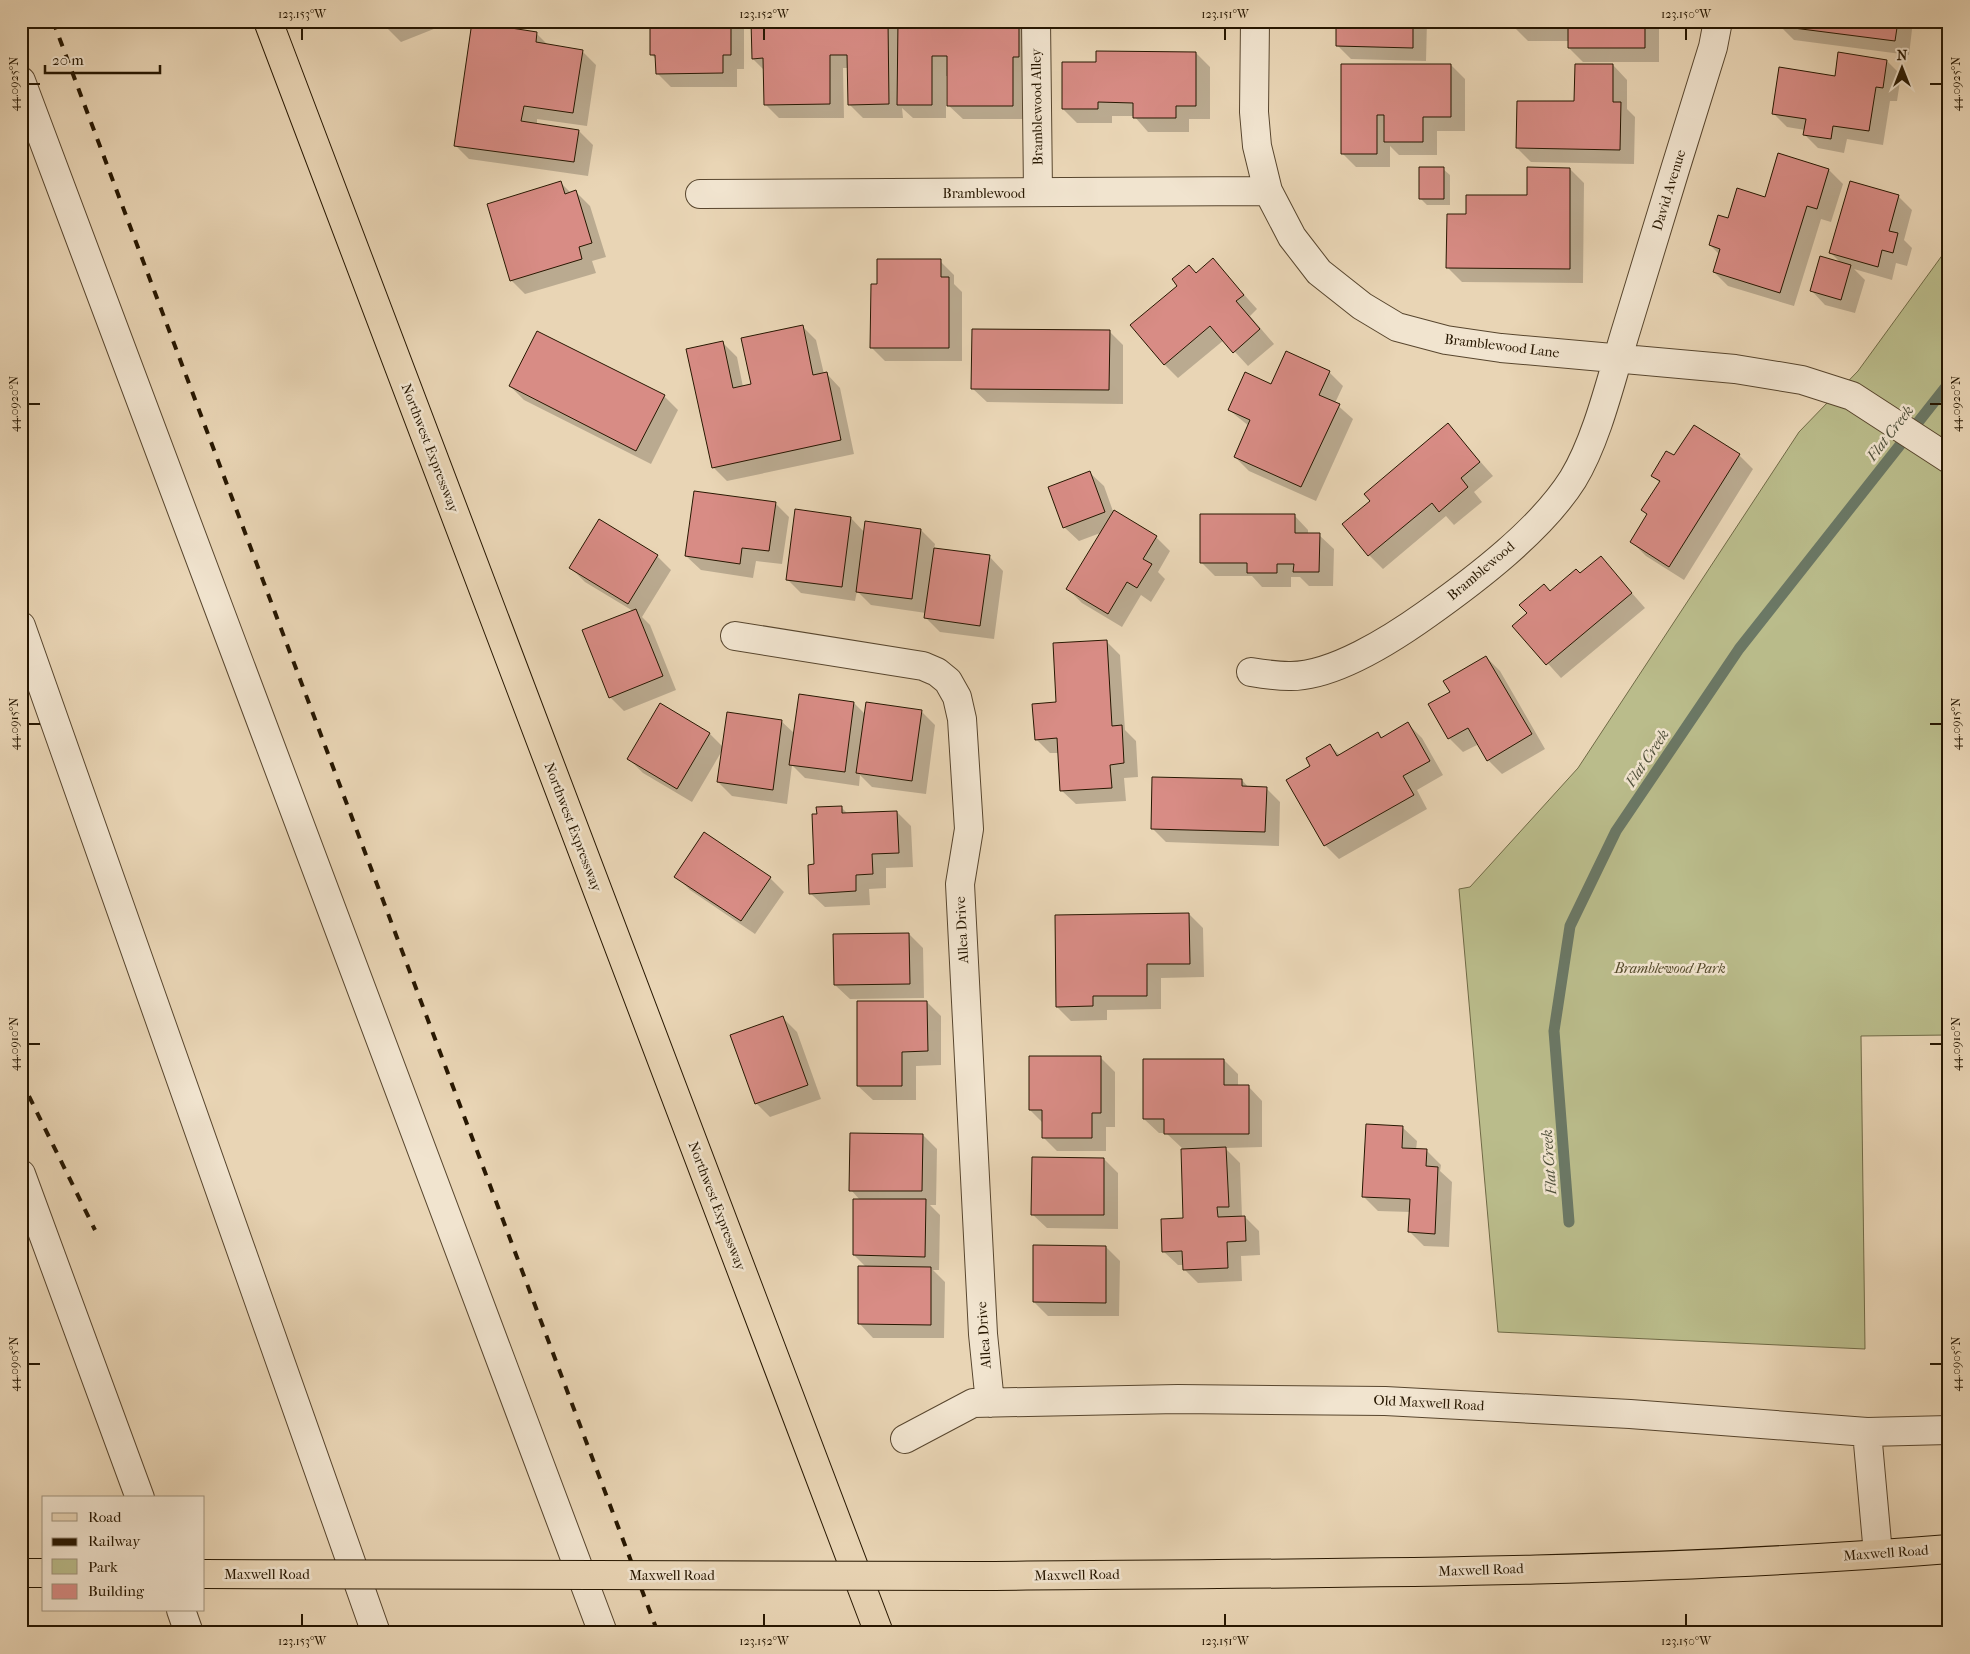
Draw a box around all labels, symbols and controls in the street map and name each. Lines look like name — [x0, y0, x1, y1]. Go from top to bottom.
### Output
text: 123.153°W — [278, 7, 327, 21]
text: 123.152°W — [739, 7, 790, 21]
text: 123.151°W — [1201, 7, 1250, 21]
text: 123.150°W — [1661, 7, 1712, 21]
scale bar — [45, 42, 160, 74]
north arrow — [1878, 42, 1928, 92]
text: N — [1897, 47, 1908, 64]
street label: Bramblewood Alley — [1027, 48, 1047, 166]
text: 20 m — [52, 51, 84, 69]
text: 44.0925°N — [7, 57, 21, 111]
text: 44.0925°N — [1949, 57, 1963, 111]
street label: David Avenue — [1649, 147, 1689, 233]
street label: Bramblewood — [943, 185, 1026, 202]
street label: Bramblewood Lane — [1443, 331, 1561, 362]
text: 44.0920°N — [7, 376, 21, 432]
text: 44.0920°N — [1949, 376, 1963, 432]
street label: Northwest Expressway — [398, 381, 463, 515]
water label: Flat Creek — [1862, 402, 1917, 465]
street label: Bramblewood — [1444, 538, 1518, 604]
text: 44.0915°N — [7, 698, 21, 750]
text: 44.0915°N — [1949, 698, 1963, 750]
water label: Flat Creek — [1621, 726, 1673, 791]
street label: Northwest Expressway — [541, 760, 606, 894]
street label: Allea Drive — [952, 896, 972, 965]
park label: Bramblewood Park — [1613, 960, 1726, 977]
text: 44.0910°N — [7, 1017, 21, 1071]
text: 44.0910°N — [1949, 1017, 1963, 1071]
water label: Flat Creek — [1538, 1129, 1560, 1196]
street label: Northwest Expressway — [685, 1139, 750, 1273]
street label: Allea Drive — [973, 1301, 995, 1370]
text: 44.0905°N — [7, 1336, 21, 1392]
text: 44.0905°N — [1949, 1336, 1963, 1392]
street label: Old Maxwell Road — [1373, 1392, 1485, 1414]
legend — [42, 1496, 205, 1612]
text: Road — [88, 1508, 122, 1526]
text: Railway — [88, 1532, 141, 1550]
street label: Maxwell Road — [1843, 1542, 1930, 1564]
text: Park — [88, 1558, 118, 1576]
street label: Maxwell Road — [1438, 1560, 1524, 1580]
street label: Maxwell Road — [224, 1566, 310, 1583]
street label: Maxwell Road — [1034, 1566, 1120, 1584]
street label: Maxwell Road — [629, 1567, 715, 1584]
text: Building — [88, 1582, 145, 1600]
text: 123.153°W — [278, 1634, 327, 1648]
text: 123.152°W — [739, 1634, 790, 1648]
text: 123.151°W — [1201, 1634, 1250, 1648]
text: 123.150°W — [1661, 1634, 1712, 1648]

